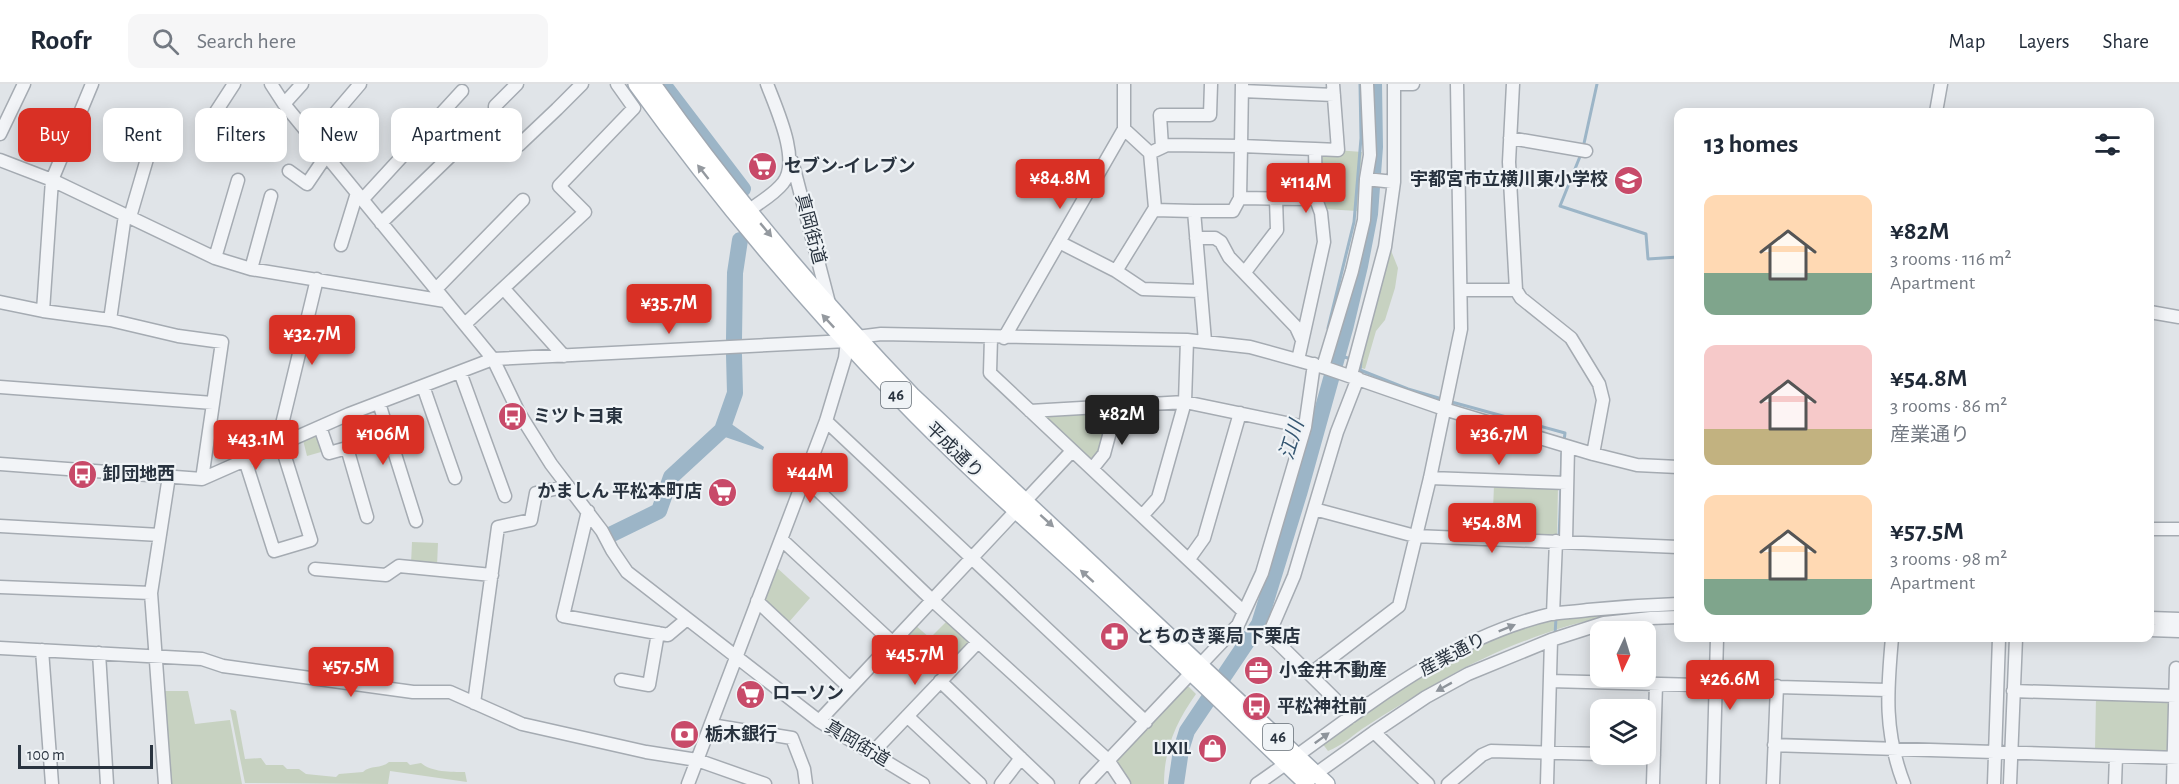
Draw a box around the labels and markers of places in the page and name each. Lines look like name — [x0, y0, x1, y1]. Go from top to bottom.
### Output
supermarket icon: セブン-イレブン — [747, 151, 779, 183]
place label: セブン-イレブン — [784, 156, 915, 176]
pin: ¥84.8M — [1011, 159, 1109, 210]
pin: ¥114M — [1264, 163, 1348, 214]
school or university icon: 宇都宮市立横川東小学校 — [1613, 164, 1645, 196]
place label: 宇都宮市立横川東小学校 — [1410, 169, 1608, 189]
pin: ¥35.7M — [620, 284, 718, 335]
pin: ¥32.7M — [263, 315, 361, 366]
pin: ¥82M — [1086, 395, 1158, 446]
bus stop icon: ミツトヨ東 — [496, 401, 528, 433]
place label: ミツトヨ東 — [533, 407, 623, 426]
pin: ¥106M — [341, 415, 425, 466]
pin: ¥36.7M — [1450, 415, 1548, 466]
pin: ¥43.1M — [207, 420, 305, 471]
pin: ¥44M — [774, 453, 846, 504]
bus stop icon: 卸団地西 — [66, 459, 98, 491]
place label: 卸団地西 — [103, 463, 175, 484]
supermarket icon: かましん 平松本町店 — [707, 476, 739, 508]
place label: かましん 平松本町店 — [537, 481, 702, 501]
pin: ¥54.8M — [1443, 503, 1541, 554]
pharmacy icon: とちのき薬局 下栗店 — [1099, 621, 1131, 653]
place label: とちのき薬局 下栗店 — [1136, 626, 1300, 646]
pin: ¥45.7M — [866, 635, 964, 686]
pin: ¥57.5M — [302, 647, 400, 698]
office icon: 小金井不動産 — [1242, 655, 1274, 687]
place label: 小金井不動産 — [1279, 660, 1387, 680]
pin: ¥26.6M — [1681, 660, 1779, 711]
supermarket icon: ローソン — [735, 678, 767, 710]
place label: ローソン — [772, 685, 844, 703]
bus stop icon: 平松神社前 — [1240, 691, 1272, 723]
place label: 平松神社前 — [1277, 696, 1367, 716]
bank icon: 栃木銀行 — [668, 719, 700, 751]
place label: 栃木銀行 — [705, 723, 777, 744]
shop icon: LIXIL — [1196, 733, 1228, 765]
place label: LIXIL — [1154, 740, 1191, 758]

